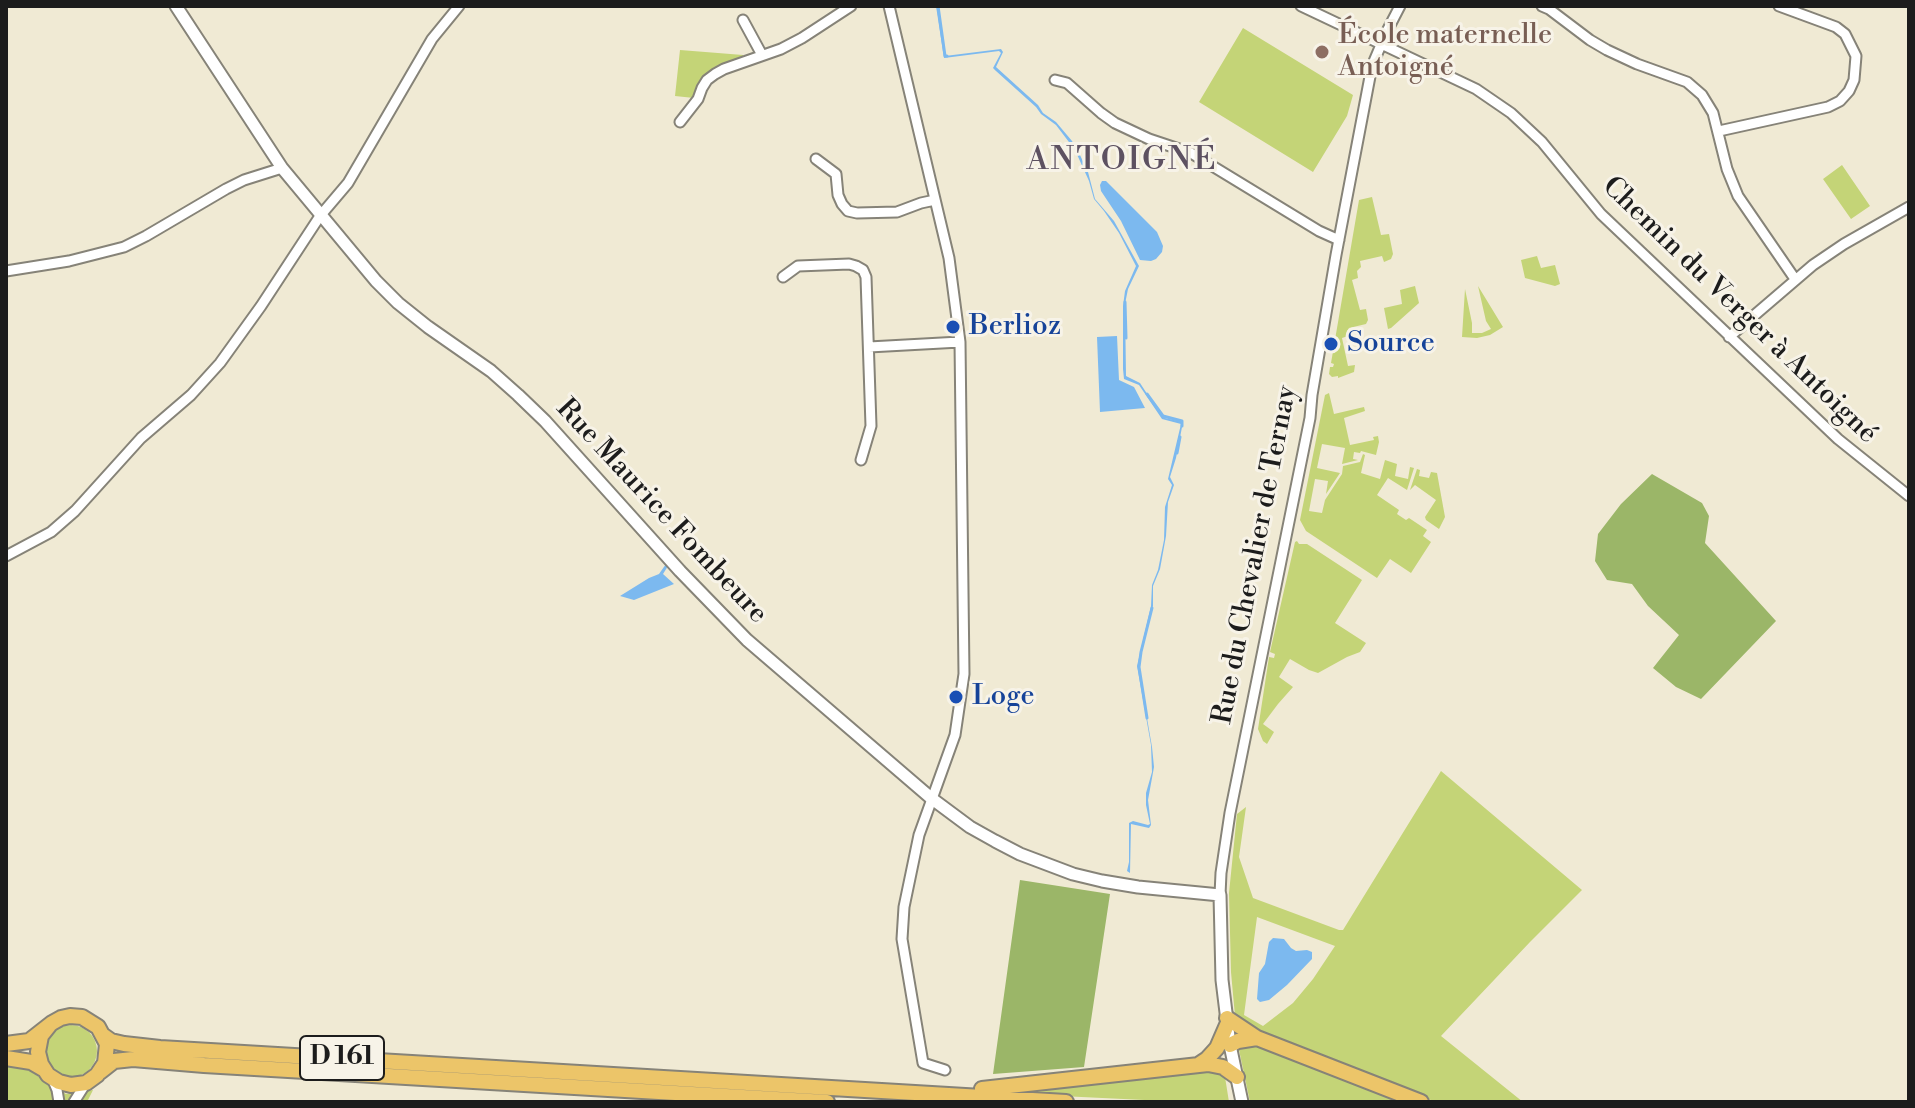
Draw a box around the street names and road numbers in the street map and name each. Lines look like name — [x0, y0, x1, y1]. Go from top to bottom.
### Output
street label: Chemin du Verger à Antoigné — [1594, 171, 1884, 451]
street label: Rue du Chevalier de Ternay — [1207, 383, 1305, 727]
street label: Rue Maurice Fombeure — [548, 393, 774, 631]
road number: D 161 — [300, 1036, 384, 1080]

